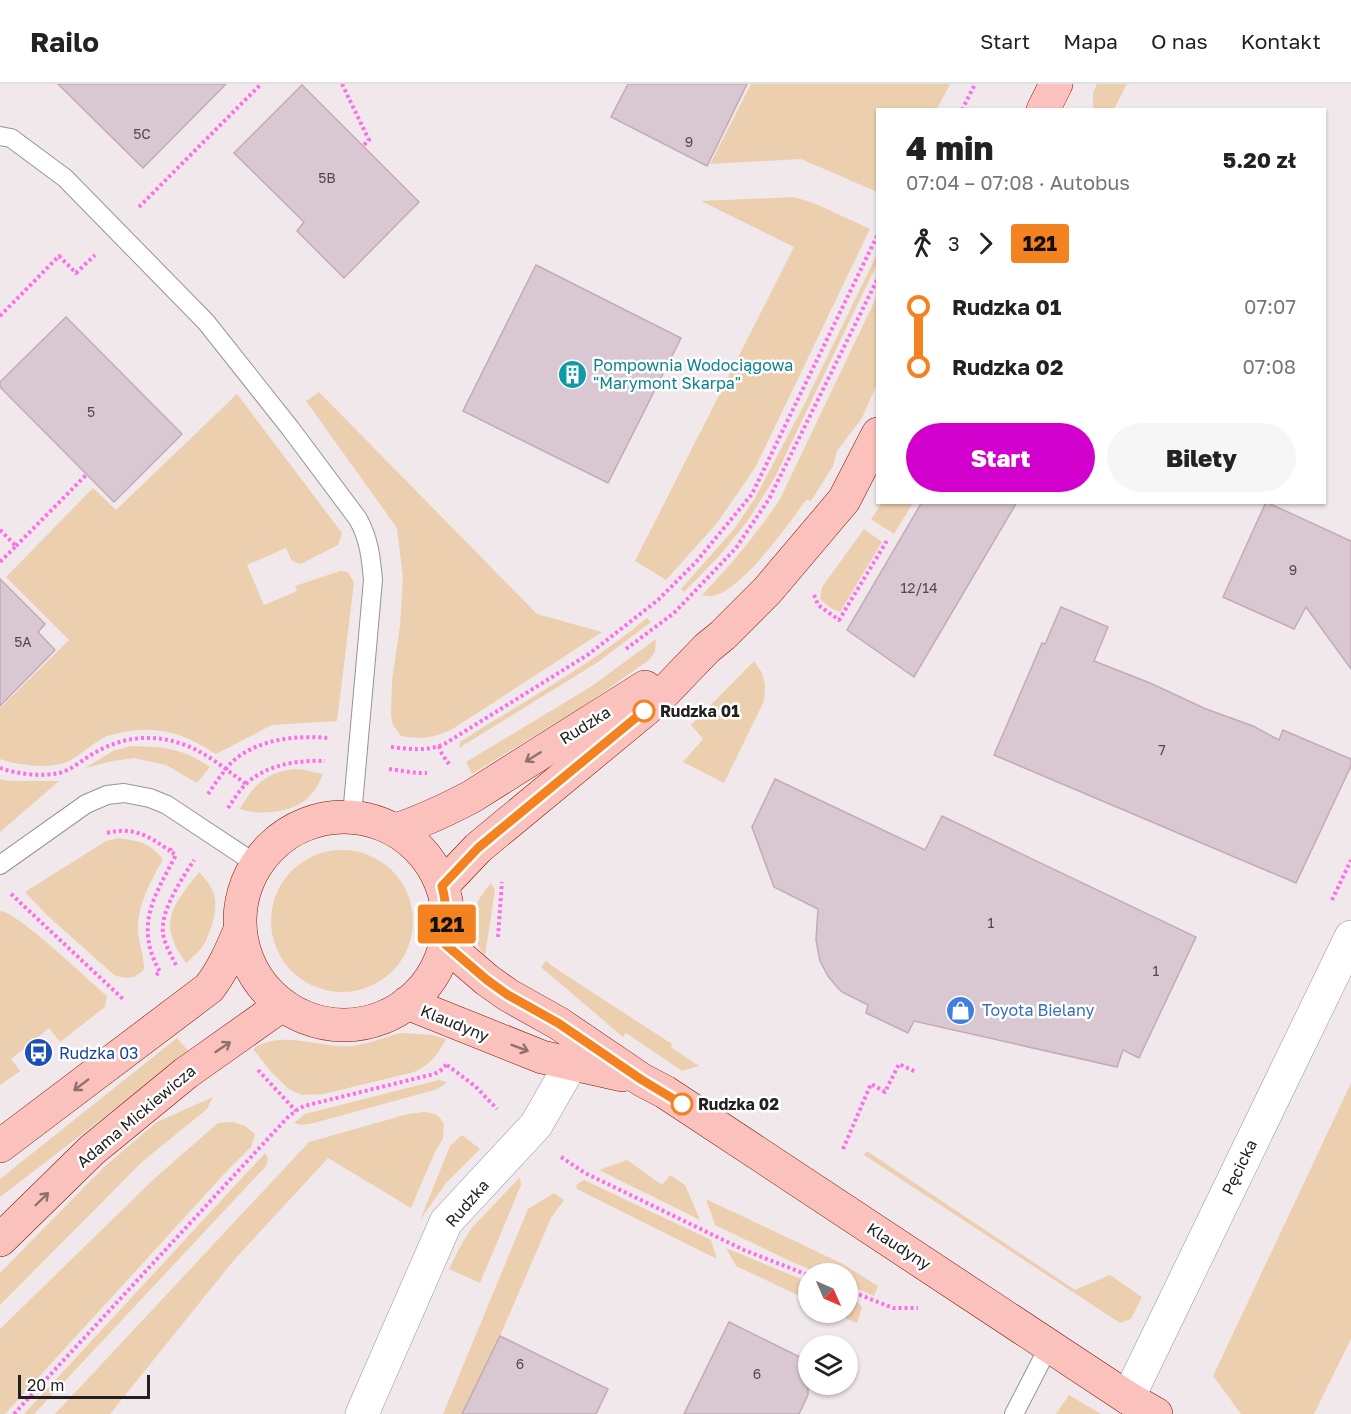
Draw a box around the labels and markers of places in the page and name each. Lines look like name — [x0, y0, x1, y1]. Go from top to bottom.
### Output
place label: Pompownia Wodociągowa "Marymont Skarpa" — [593, 355, 793, 393]
building icon: Pompownia Wodociągowa "Marymont Skarpa" — [556, 358, 588, 390]
marker: Rudzka 01 — [633, 700, 655, 722]
place label: Rudzka 01 — [660, 701, 739, 721]
shop icon: Toyota Bielany — [945, 994, 977, 1026]
place label: Toyota Bielany — [982, 1000, 1094, 1020]
bus stop icon: Rudzka 03 — [22, 1037, 54, 1069]
place label: Rudzka 03 — [59, 1043, 138, 1063]
marker: Rudzka 02 — [671, 1093, 693, 1115]
place label: Rudzka 02 — [698, 1094, 779, 1114]

